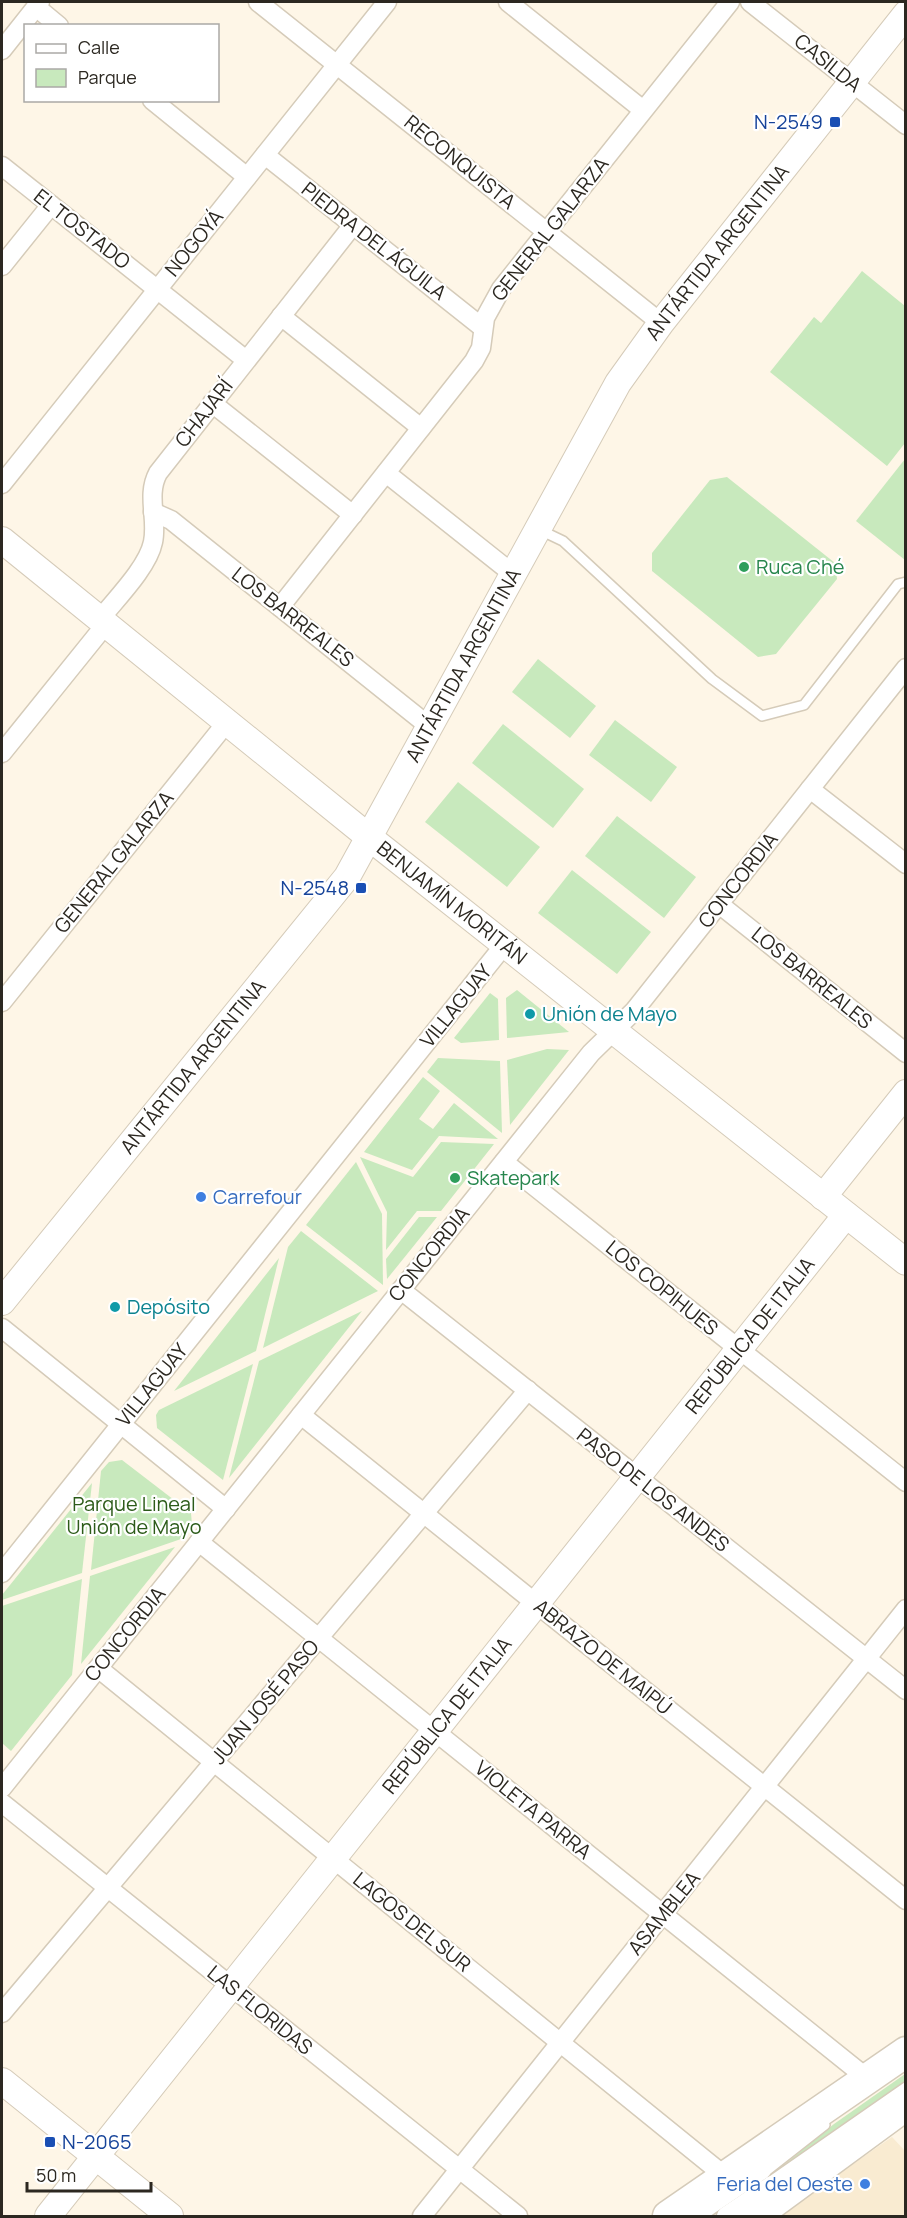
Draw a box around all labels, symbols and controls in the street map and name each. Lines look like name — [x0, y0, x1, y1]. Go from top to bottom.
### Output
legend — [24, 24, 219, 102]
street label: CASILDA — [789, 27, 868, 98]
text: Calle — [78, 35, 120, 59]
text: Parque — [78, 65, 137, 89]
street label: RECONQUISTA — [399, 108, 522, 215]
place label: N-2549 — [754, 108, 823, 135]
marker: N-2549 — [828, 115, 842, 129]
street label: GENERAL GALARZA — [485, 151, 615, 306]
street label: ANTÁRTIDA ARGENTINA — [639, 158, 795, 345]
street label: PIEDRA DEL ÁGUILA — [296, 176, 453, 306]
street label: EL TOSTADO — [29, 182, 136, 275]
street label: NOGOYÁ — [158, 203, 229, 282]
street label: CHAJARÍ — [168, 373, 239, 452]
place label: Ruca Ché — [756, 553, 844, 580]
street label: LOS BARREALES — [227, 560, 360, 673]
marker: Ruca Ché — [737, 560, 751, 574]
street label: ANTÁRTIDA ARGENTINA — [399, 563, 527, 767]
street label: GENERAL GALARZA — [48, 785, 180, 939]
street label: CONCORDIA — [692, 826, 784, 933]
street label: BENJAMÍN MORITÁN — [371, 835, 533, 970]
place label: N-2548 — [281, 874, 349, 901]
marker: N-2548 — [354, 881, 368, 895]
street label: LOS BARREALES — [746, 920, 878, 1035]
street label: VILLAGUAY — [414, 958, 498, 1053]
street label: ANTÁRTIDA ARGENTINA — [114, 973, 272, 1159]
place label: Unión de Mayo — [542, 1000, 677, 1027]
marker: Unión de Mayo — [523, 1007, 537, 1021]
place label: Skatepark — [467, 1164, 561, 1191]
marker: Skatepark — [448, 1171, 462, 1185]
place label: Carrefour — [213, 1183, 302, 1210]
marker: Carrefour — [194, 1190, 208, 1204]
street label: CONCORDIA — [382, 1200, 475, 1307]
street label: LOS COPIHUES — [601, 1234, 724, 1341]
street label: REPÚBLICA DE ITALIA — [679, 1251, 820, 1419]
place label: Depósito — [127, 1293, 210, 1320]
marker: Depósito — [108, 1300, 122, 1314]
street label: VILLAGUAY — [110, 1337, 194, 1432]
street label: PASO DE LOS ANDES — [571, 1422, 735, 1558]
park label: Parque Lineal Unión de Mayo — [66, 1490, 202, 1540]
street label: CONCORDIA — [78, 1580, 171, 1687]
street label: ABRAZO DE MAIPÚ — [529, 1593, 678, 1721]
street label: REPÚBLICA DE ITALIA — [376, 1631, 518, 1799]
street label: JUAN JOSÉ PASO — [205, 1634, 325, 1770]
street label: VIOLETA PARRA — [469, 1754, 597, 1865]
street label: ASAMBLEA — [621, 1865, 706, 1960]
street label: LAGOS DEL SUR — [348, 1866, 477, 1978]
street label: LAS FLORIDAS — [202, 1959, 319, 2060]
place label: N-2065 — [62, 2128, 132, 2155]
marker: N-2065 — [43, 2135, 57, 2149]
scale bar — [27, 2155, 152, 2193]
text: 50 m — [36, 2163, 76, 2187]
place label: Feria del Oeste — [716, 2170, 853, 2197]
marker: Feria del Oeste — [858, 2177, 872, 2191]

